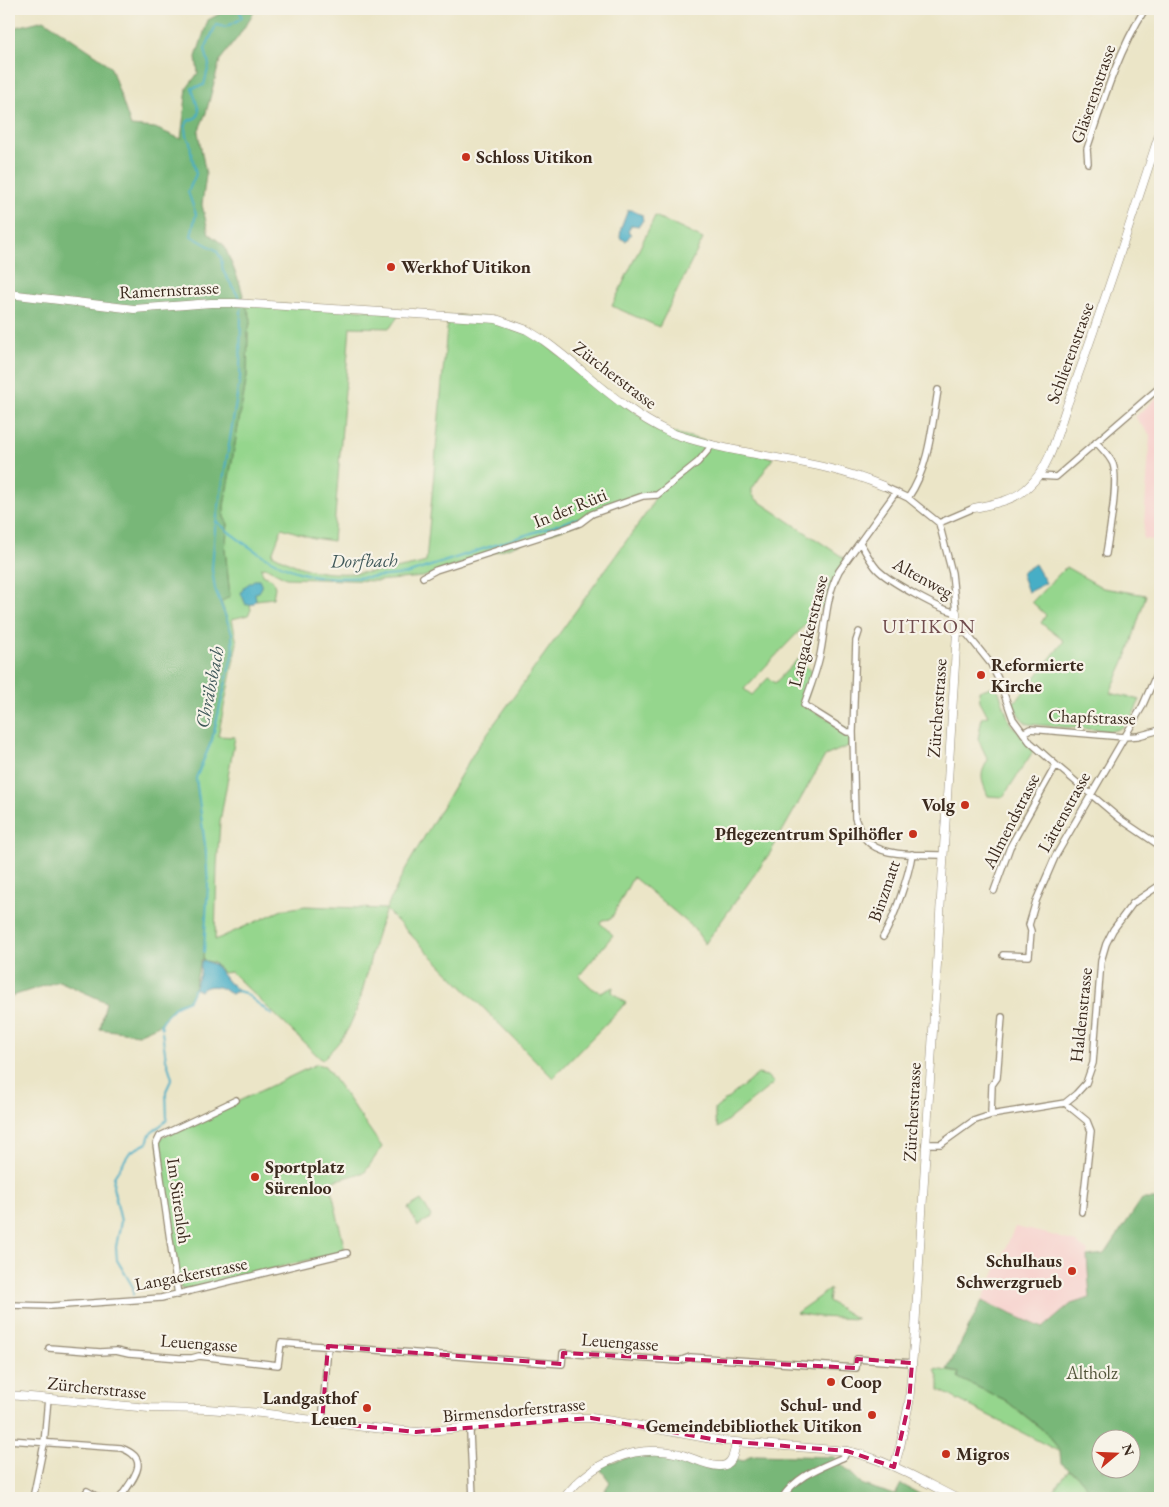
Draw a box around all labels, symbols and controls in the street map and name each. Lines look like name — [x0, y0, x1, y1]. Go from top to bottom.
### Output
street label: Gläserenstrasse — [1065, 41, 1120, 146]
place label: Schloss Uitikon — [476, 145, 593, 168]
marker: Schloss Uitikon — [460, 151, 472, 163]
place label: Werkhof Uitikon — [401, 255, 531, 278]
marker: Werkhof Uitikon — [385, 261, 397, 273]
street label: Ramernstrasse — [119, 275, 219, 304]
street label: Schlierenstrasse — [1041, 299, 1099, 407]
street label: Zürcherstrasse — [569, 336, 662, 414]
street label: In der Rüti — [530, 482, 611, 533]
water label: Dorfbach — [329, 547, 398, 574]
street label: Altenweg — [888, 551, 957, 604]
street label: Langackerstrasse — [783, 573, 833, 689]
district label: UITIKON — [882, 613, 976, 639]
water label: Chräbsbach — [189, 644, 230, 730]
place label: Reformierte Kirche — [991, 653, 1084, 697]
street label: Zürcherstrasse — [922, 658, 951, 758]
marker: Reformierte Kirche — [975, 669, 987, 681]
street label: Chapfstrasse — [1048, 703, 1136, 730]
street label: Lättenstrasse — [1032, 767, 1095, 856]
street label: Allmendstrasse — [976, 769, 1044, 873]
place label: Volg — [921, 793, 956, 816]
marker: Volg — [959, 799, 971, 811]
place label: Pflegezentrum Spilhöfler — [715, 822, 904, 845]
marker: Pflegezentrum Spilhöfler — [907, 828, 919, 840]
street label: Binzmatt — [862, 857, 905, 925]
street label: Haldenstrasse — [1064, 966, 1097, 1063]
street label: Zürcherstrasse — [897, 1062, 926, 1162]
place label: Sportplatz Sürenloo — [265, 1155, 344, 1199]
street label: Im Sürenloh — [162, 1157, 197, 1245]
marker: Sportplatz Sürenloo — [249, 1171, 261, 1183]
place label: Schulhaus Schwerzgrueb — [957, 1249, 1062, 1293]
street label: Langackerstrasse — [133, 1251, 249, 1296]
marker: Schulhaus Schwerzgrueb — [1066, 1265, 1078, 1277]
street label: Leuengasse — [581, 1327, 659, 1356]
street label: Leuengasse — [160, 1328, 238, 1357]
park label: Altholz — [1065, 1361, 1118, 1384]
place label: Coop — [841, 1370, 882, 1393]
street label: Zürcherstrasse — [46, 1371, 148, 1404]
marker: Coop — [825, 1376, 837, 1388]
place label: Landgasthof Leuen — [263, 1386, 360, 1430]
street label: Birmensdorferstrasse — [442, 1392, 586, 1427]
place label: Schul- und Gemeindebibliothek Uitikon — [646, 1393, 862, 1437]
marker: Landgasthof Leuen — [361, 1402, 373, 1414]
marker: Schul- und Gemeindebibliothek Uitikon — [866, 1409, 878, 1421]
north arrow — [1092, 1430, 1142, 1480]
text: N — [1118, 1441, 1139, 1459]
place label: Migros — [956, 1442, 1010, 1465]
marker: Migros — [940, 1448, 952, 1460]

